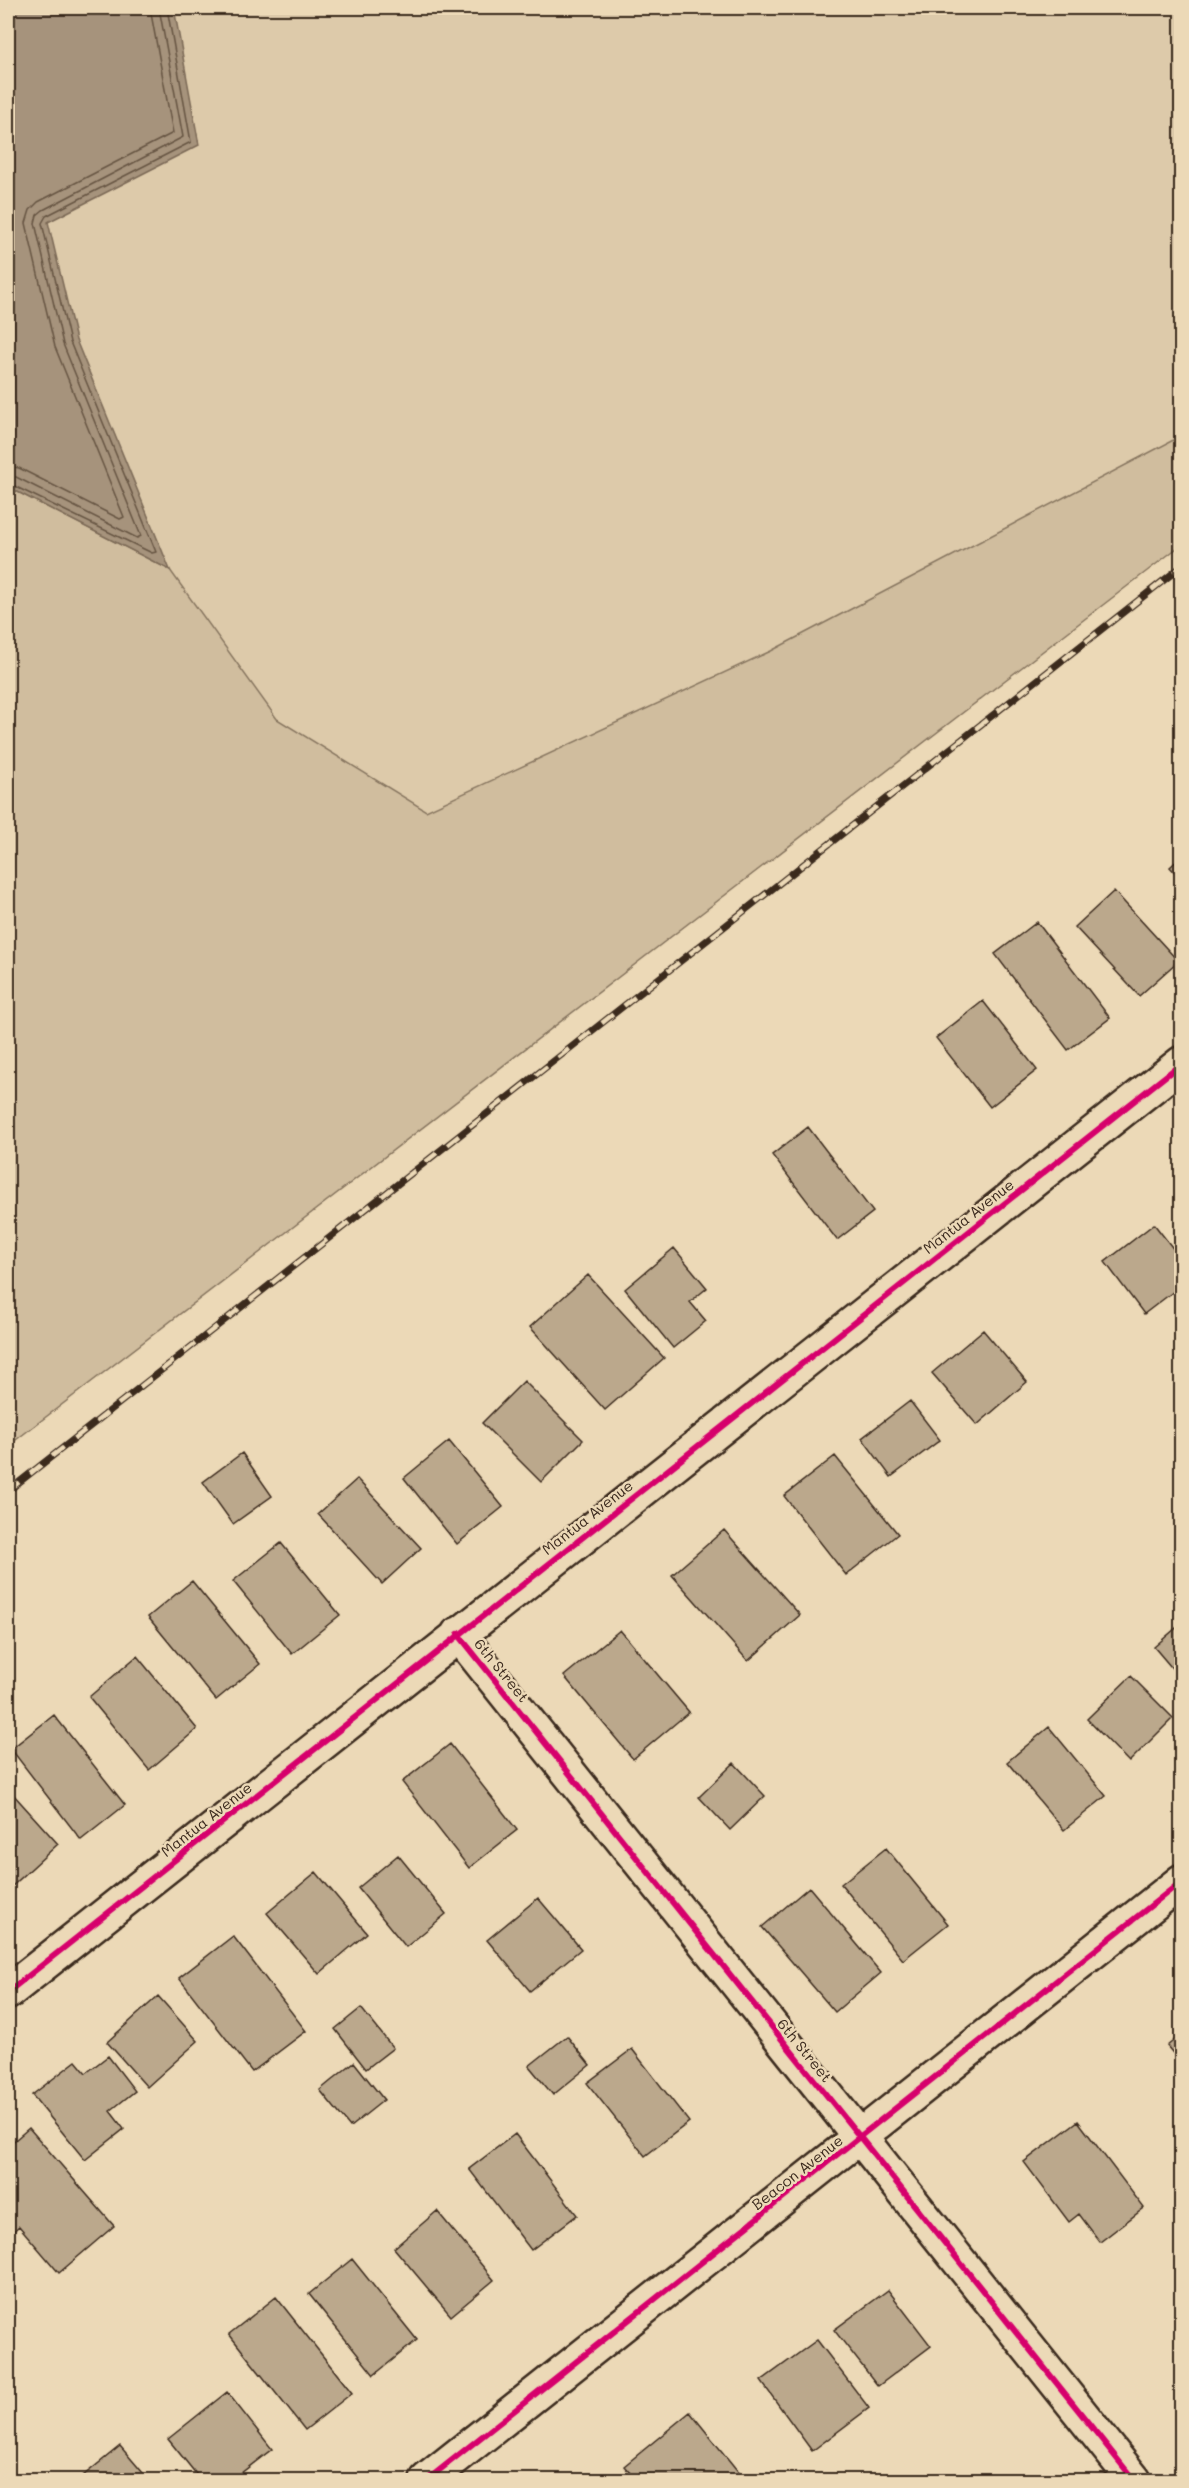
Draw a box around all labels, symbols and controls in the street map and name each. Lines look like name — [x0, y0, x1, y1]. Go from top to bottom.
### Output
street label: Mantua Avenue — [918, 1174, 1018, 1258]
street label: Mantua Avenue — [537, 1475, 637, 1559]
street label: 6th Street — [470, 1634, 534, 1706]
street label: Mantua Avenue — [156, 1777, 256, 1861]
street label: 6th Street — [773, 2014, 837, 2086]
street label: Beacon Avenue — [747, 2130, 847, 2214]

